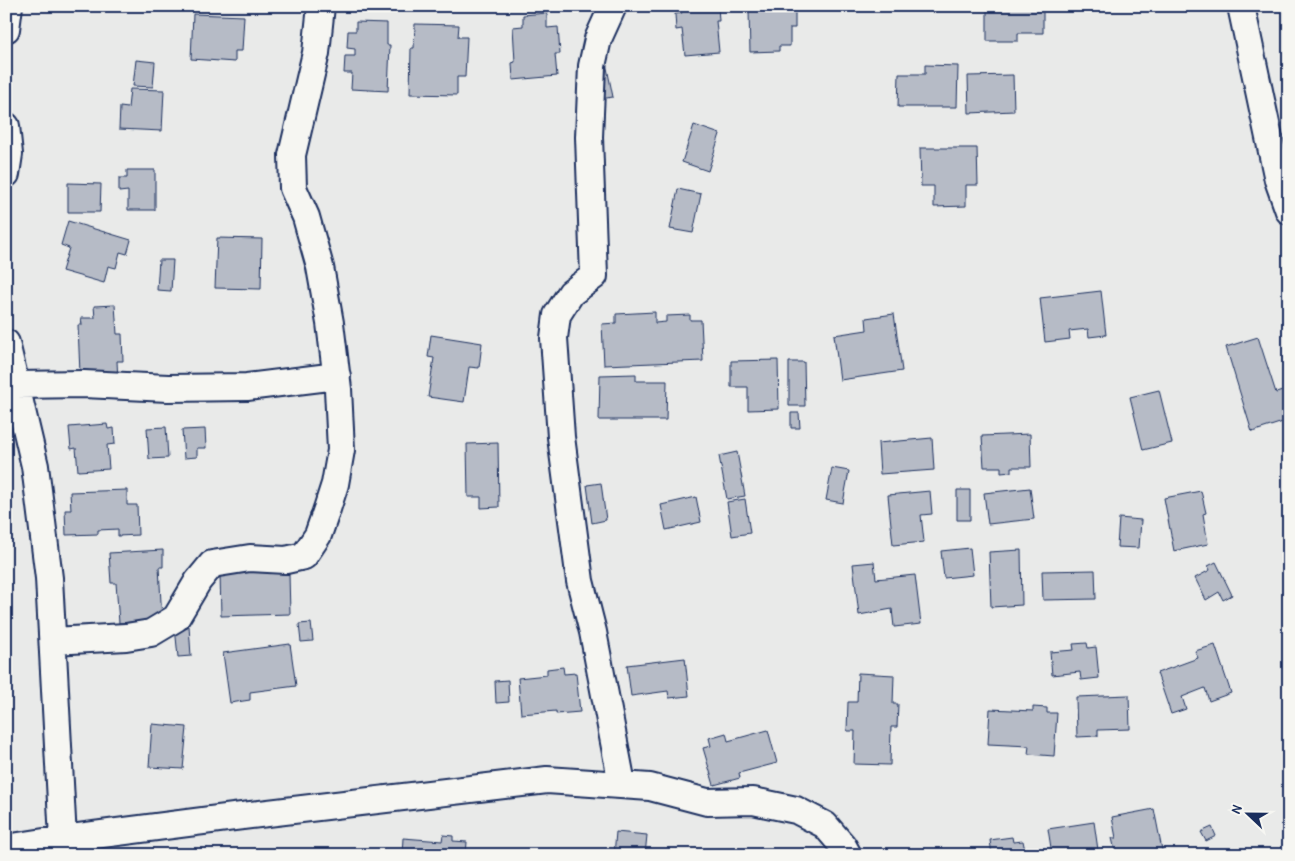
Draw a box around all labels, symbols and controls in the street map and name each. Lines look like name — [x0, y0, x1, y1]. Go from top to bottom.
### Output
north arrow — [1222, 788, 1272, 838]
text: N — [1225, 801, 1246, 816]

